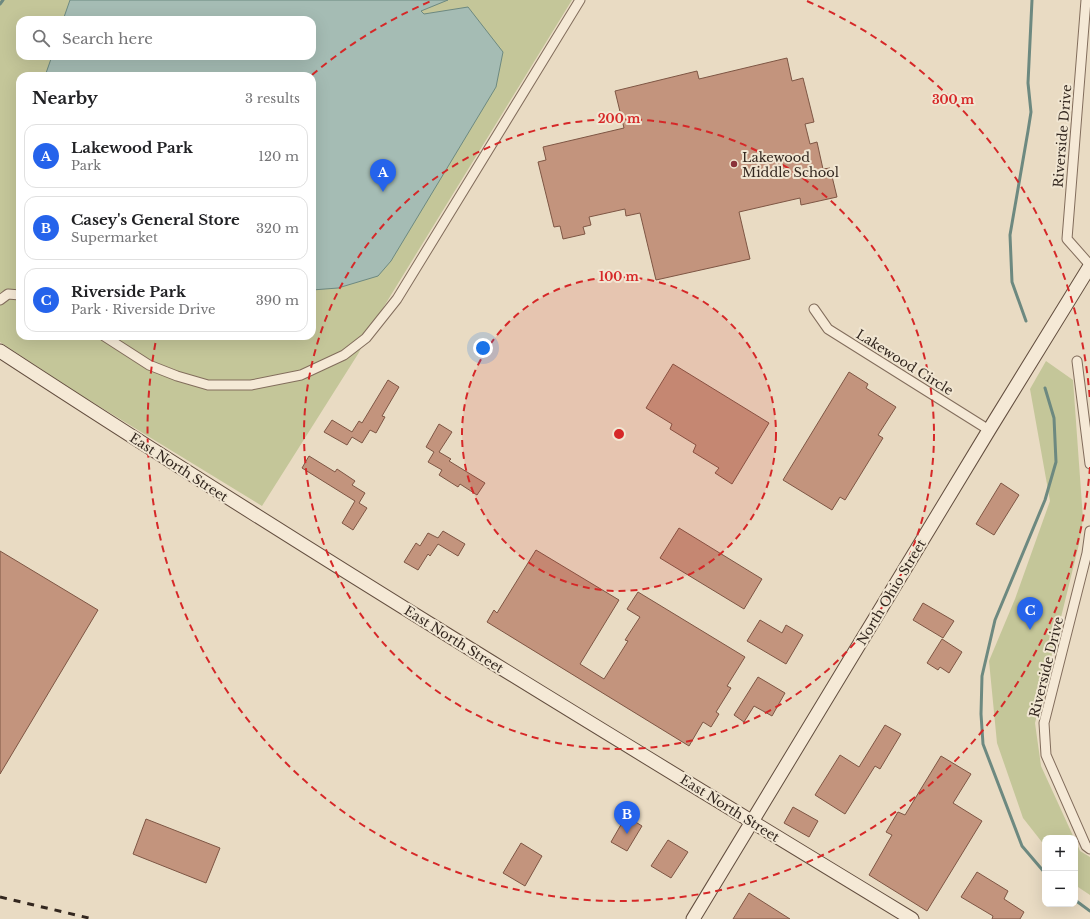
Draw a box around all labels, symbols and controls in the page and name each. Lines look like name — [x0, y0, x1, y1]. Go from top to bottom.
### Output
search box — [16, 16, 316, 60]
icon: search — [30, 27, 52, 49]
text: Search here — [62, 29, 153, 48]
street label: Riverside Drive — [1050, 84, 1075, 188]
text: Nearby — [32, 88, 98, 109]
text: 3 results — [245, 90, 300, 107]
text: 300 m — [932, 92, 975, 107]
text: 200 m — [598, 111, 641, 126]
text: Lakewood Park — [71, 138, 193, 157]
text: A — [41, 148, 51, 165]
text: 120 m — [258, 148, 299, 165]
place label: Lakewood Middle School — [742, 149, 839, 181]
text: Park — [71, 157, 101, 174]
pin: A — [370, 159, 396, 192]
marker: Lakewood Middle School — [729, 159, 739, 169]
text: Casey's General Store — [71, 210, 240, 229]
text: B — [41, 220, 51, 237]
text: 320 m — [256, 220, 299, 237]
text: Supermarket — [71, 229, 158, 246]
text: 100 m — [599, 269, 640, 284]
text: Riverside Park — [71, 282, 186, 301]
text: C — [41, 292, 51, 309]
text: 390 m — [256, 292, 299, 309]
text: Park · Riverside Drive — [71, 301, 216, 318]
street label: Lakewood Circle — [853, 326, 956, 399]
your location — [473, 338, 493, 358]
centre of rings — [612, 427, 626, 441]
street label: East North Street — [126, 429, 231, 506]
street label: North Ohio Street — [853, 536, 930, 648]
pin: C — [1017, 597, 1043, 630]
street label: East North Street — [401, 602, 507, 677]
street label: Riverside Drive — [1026, 615, 1067, 719]
street label: East North Street — [677, 771, 783, 846]
pin: B — [614, 801, 640, 834]
map controls — [1042, 835, 1078, 907]
button: + — [1042, 835, 1078, 871]
button: − — [1042, 871, 1078, 907]

